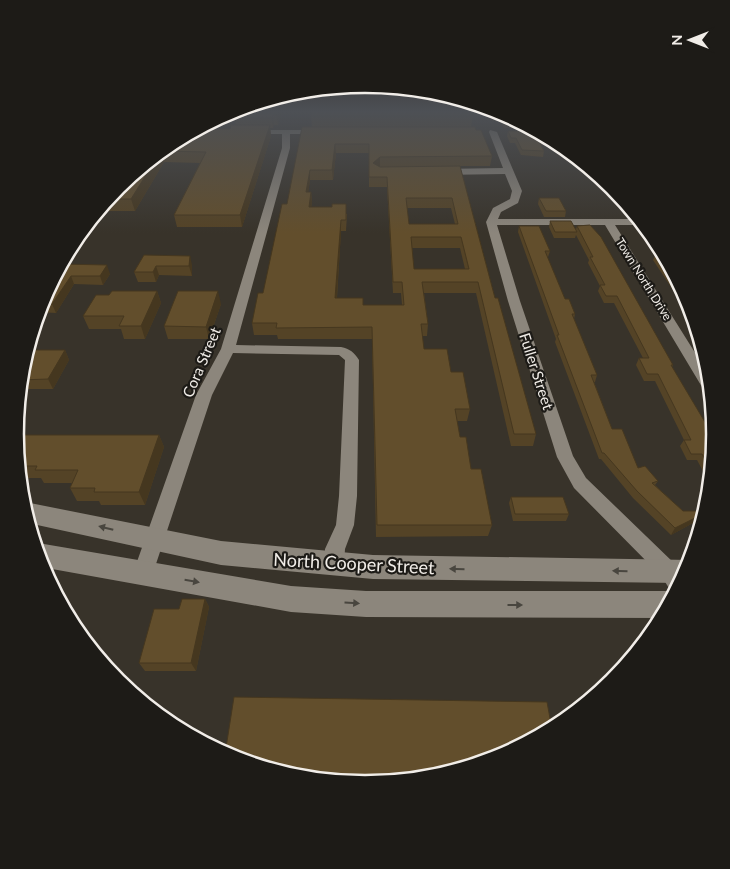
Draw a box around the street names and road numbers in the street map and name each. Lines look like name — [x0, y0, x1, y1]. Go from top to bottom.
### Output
street label: Town North Drive — [613, 235, 675, 323]
street label: Cora Street — [178, 324, 224, 400]
street label: Fuller Street — [516, 330, 558, 412]
street label: North Cooper Street — [273, 548, 436, 578]

